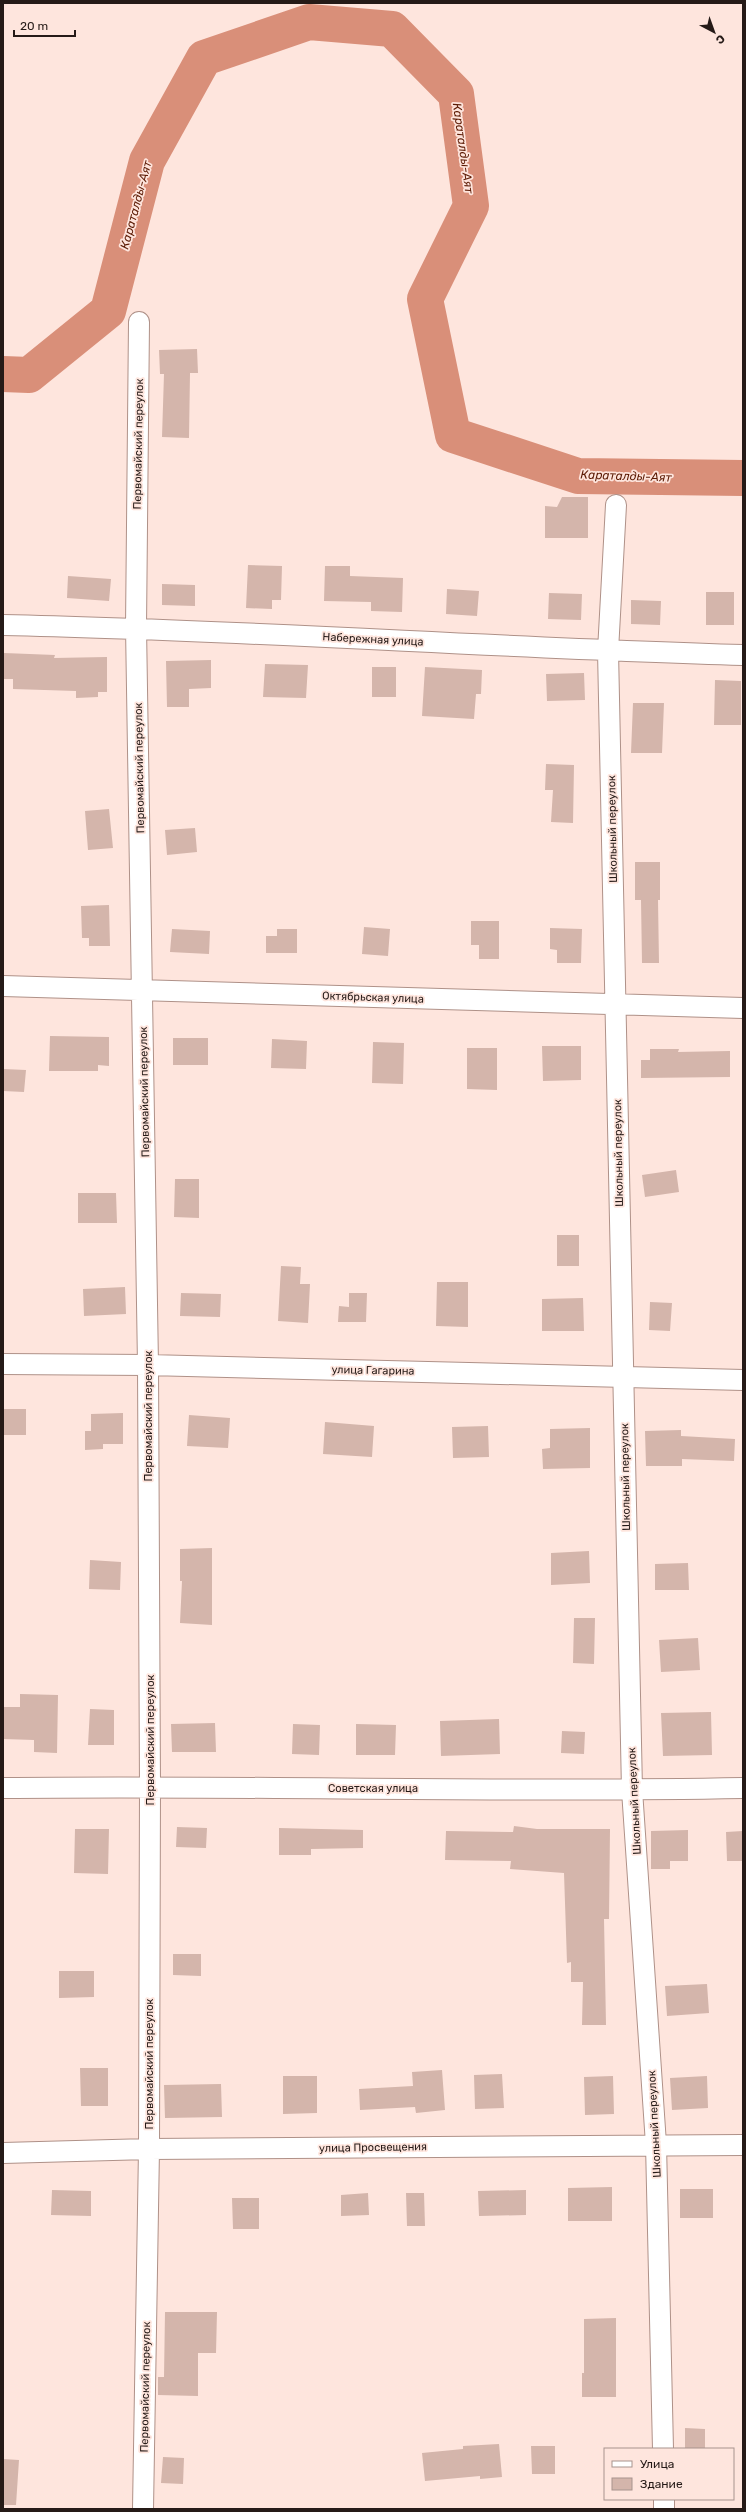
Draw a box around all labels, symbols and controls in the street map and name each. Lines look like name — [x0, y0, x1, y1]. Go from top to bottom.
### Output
scale bar — [14, 12, 75, 38]
north arrow — [694, 12, 734, 52]
text: 20 m — [20, 19, 48, 33]
text: С — [713, 32, 727, 47]
water label: Караталды-Аят — [450, 102, 476, 195]
water label: Караталды-Аят — [117, 158, 155, 251]
street label: Первомайский переулок — [131, 378, 146, 510]
water label: Караталды-Аят — [580, 467, 673, 485]
street label: Набережная улица — [322, 630, 424, 649]
street label: Первомайский переулок — [132, 702, 147, 834]
street label: Школьный переулок — [605, 775, 620, 883]
street label: Октябрьская улица — [322, 989, 424, 1006]
street label: Первомайский переулок — [137, 1026, 152, 1158]
street label: Школьный переулок — [611, 1099, 626, 1207]
street label: Первомайский переулок — [142, 1350, 155, 1481]
street label: улица Гагарина — [331, 1363, 415, 1378]
street label: Школьный переулок — [618, 1423, 633, 1531]
street label: Первомайский переулок — [144, 1674, 157, 1805]
street label: Школьный переулок — [625, 1747, 644, 1855]
street label: Советская улица — [328, 1782, 418, 1795]
street label: Первомайский переулок — [143, 1998, 156, 2129]
street label: Школьный переулок — [645, 2070, 664, 2178]
street label: улица Просвещения — [319, 2140, 427, 2155]
street label: Первомайский переулок — [138, 2321, 153, 2453]
legend — [604, 2448, 734, 2500]
text: Улица — [640, 2457, 674, 2471]
text: Здание — [640, 2477, 683, 2491]

